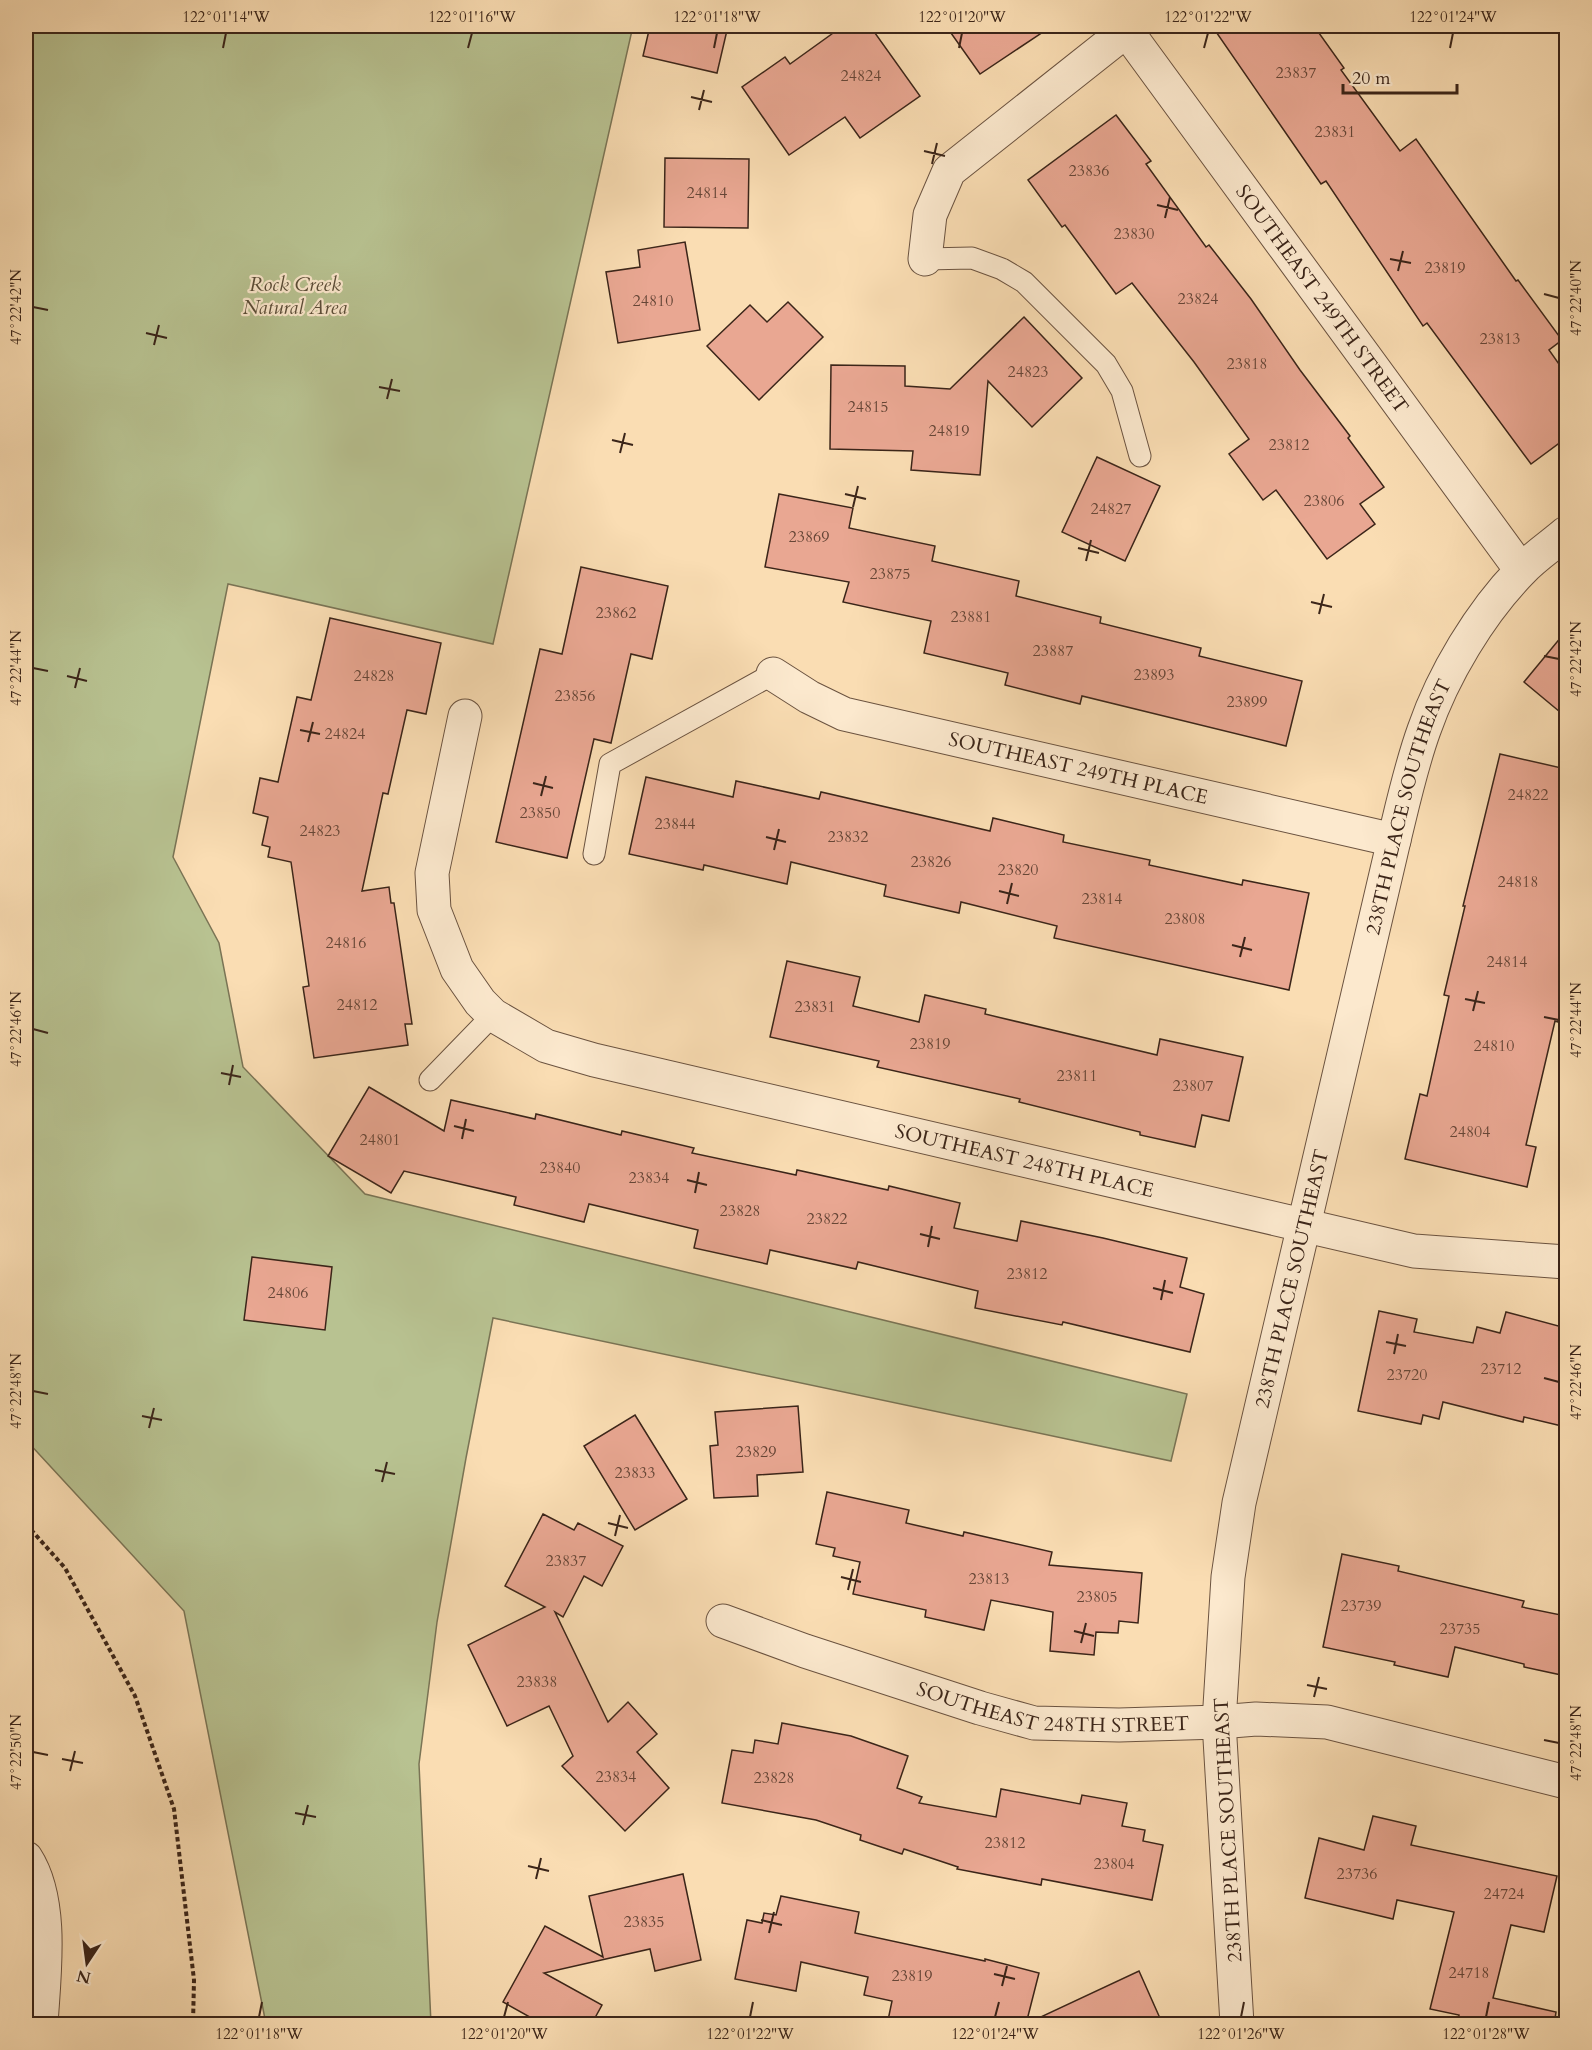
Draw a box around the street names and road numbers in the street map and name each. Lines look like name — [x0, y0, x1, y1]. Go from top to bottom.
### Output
street label: SOUTHEAST 249TH STREET — [1230, 179, 1415, 419]
street label: 238TH PLACE SOUTHEAST — [1359, 674, 1457, 938]
street label: SOUTHEAST 249TH PLACE — [946, 725, 1210, 810]
street label: SOUTHEAST 248TH PLACE — [893, 1117, 1157, 1204]
street label: 238TH PLACE SOUTHEAST — [1248, 1146, 1335, 1411]
street label: SOUTHEAST 248TH STREET — [913, 1675, 1190, 1739]
street label: 238TH PLACE SOUTHEAST — [1208, 1697, 1248, 1963]

